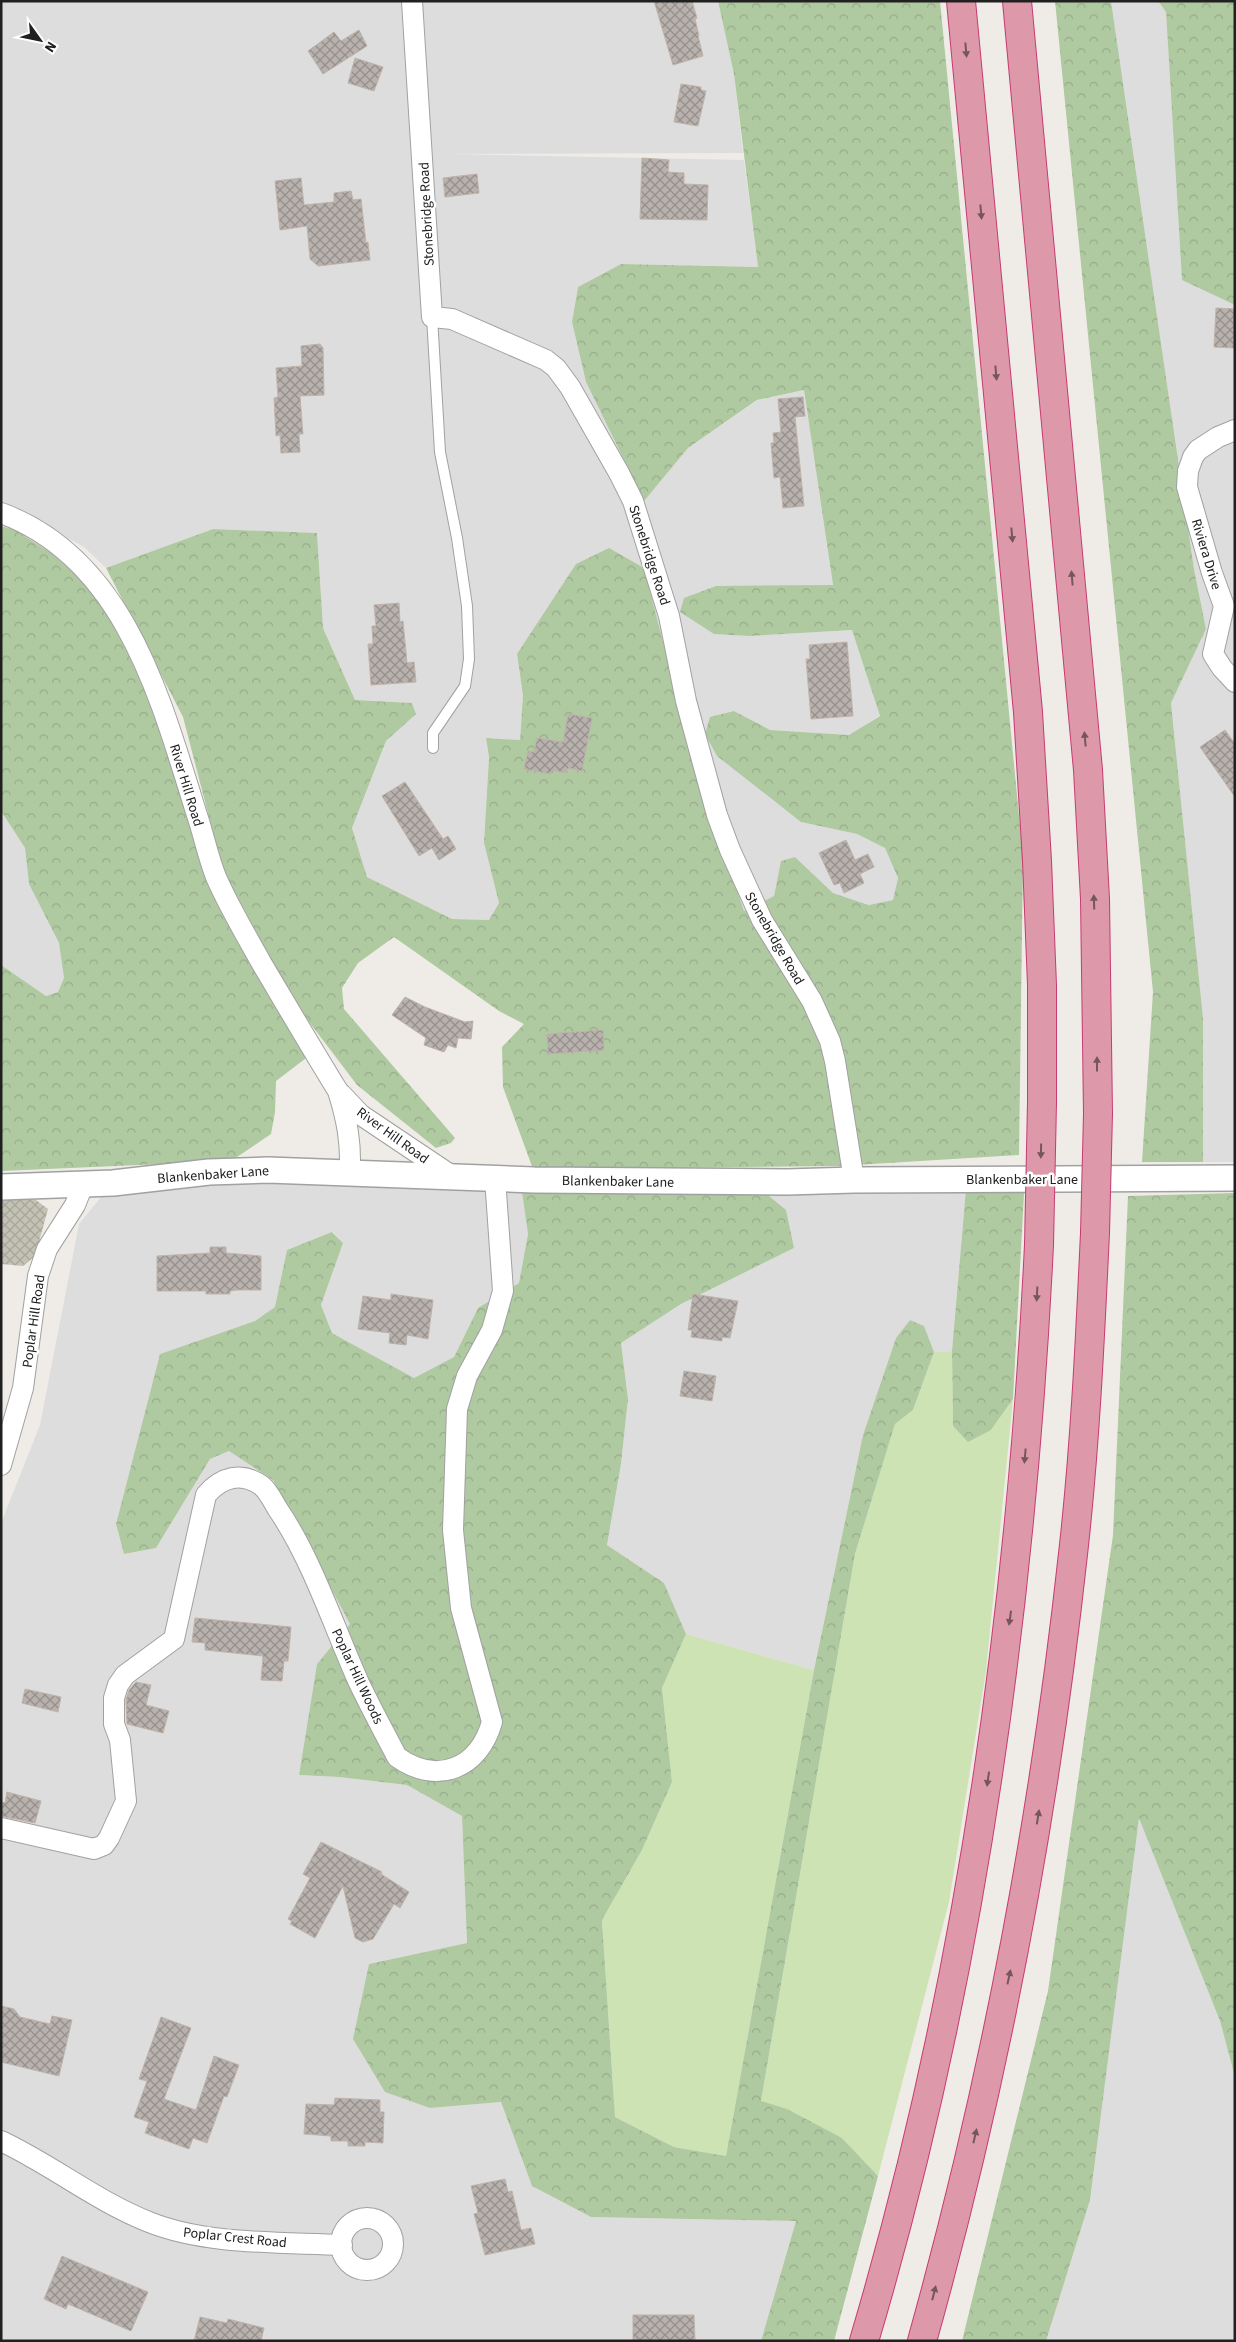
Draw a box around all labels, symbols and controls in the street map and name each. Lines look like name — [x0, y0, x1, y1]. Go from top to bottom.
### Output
north arrow — [15, 15, 65, 65]
text: N — [39, 37, 61, 56]
one-way arrow — [962, 42, 970, 58]
street label: Stonebridge Road — [414, 161, 440, 267]
one-way arrow — [977, 204, 985, 220]
one-way arrow — [993, 366, 1001, 382]
street label: Stonebridge Road — [623, 503, 675, 608]
street label: Riviera Drive — [1186, 516, 1226, 592]
one-way arrow — [1008, 527, 1016, 543]
one-way arrow — [1067, 569, 1075, 585]
one-way arrow — [1081, 731, 1089, 747]
street label: River Hill Road — [164, 742, 208, 829]
street label: Stonebridge Road — [739, 888, 809, 989]
one-way arrow — [1090, 893, 1098, 909]
one-way arrow — [1093, 1056, 1101, 1072]
street label: River Hill Road — [352, 1103, 433, 1169]
one-way arrow — [1037, 1143, 1045, 1159]
street label: Blankenbaker Lane — [156, 1161, 270, 1189]
street label: Blankenbaker Lane — [966, 1170, 1078, 1190]
street label: Blankenbaker Lane — [562, 1171, 674, 1193]
street label: Poplar Hill Road — [18, 1273, 50, 1369]
one-way arrow — [1032, 1286, 1040, 1302]
one-way arrow — [1021, 1448, 1029, 1464]
one-way arrow — [1006, 1610, 1014, 1626]
street label: Poplar Hill Woods — [326, 1625, 388, 1728]
one-way arrow — [983, 1771, 991, 1787]
one-way arrow — [1034, 1809, 1042, 1825]
one-way arrow — [1005, 1969, 1013, 1985]
one-way arrow — [971, 2129, 979, 2144]
street label: Poplar Crest Road — [182, 2223, 288, 2253]
one-way arrow — [930, 2286, 938, 2301]

